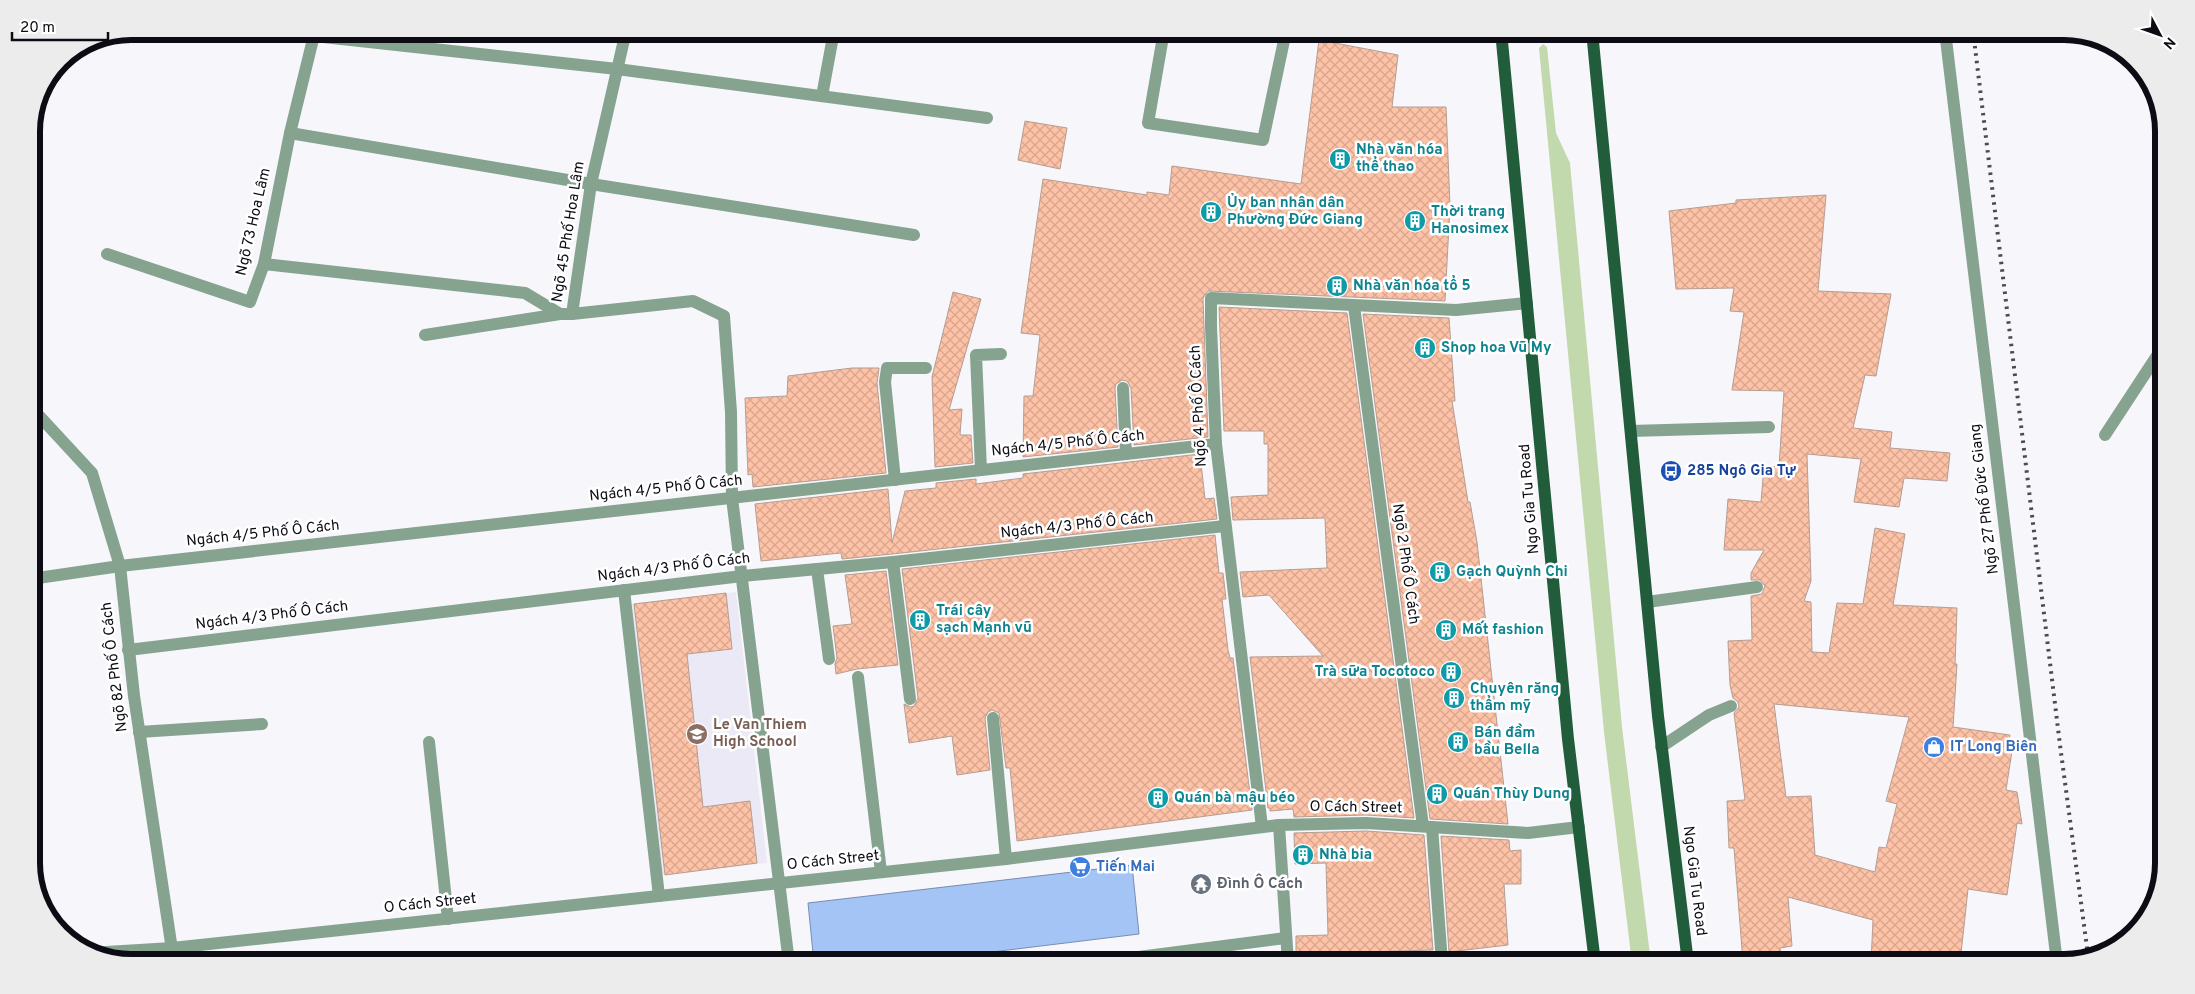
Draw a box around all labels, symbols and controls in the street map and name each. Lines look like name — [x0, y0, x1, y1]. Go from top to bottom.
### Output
scale bar — [12, 10, 109, 42]
north arrow — [2135, 10, 2185, 60]
text: 20 m — [20, 19, 55, 38]
text: N — [2159, 33, 2178, 52]
place label: Nhà văn hóa thể thao — [1356, 141, 1443, 177]
building icon: Nhà văn hóa thể thao — [1328, 147, 1352, 171]
street label: Ngõ 45 Phố Hoa Lâm — [547, 160, 590, 304]
street label: Ngõ 73 Hoa Lâm — [232, 166, 276, 278]
place label: Ủy ban nhân dân Phường Đức Giang — [1227, 193, 1363, 230]
building icon: Ủy ban nhân dân Phường Đức Giang — [1199, 200, 1223, 224]
place label: Thời trang Hanosimex — [1431, 203, 1509, 239]
building icon: Thời trang Hanosimex — [1403, 209, 1427, 233]
building icon: Nhà văn hóa tổ 5 — [1325, 274, 1349, 298]
place label: Nhà văn hóa tổ 5 — [1353, 275, 1471, 296]
building icon: Shop hoa Vũ My — [1413, 336, 1437, 360]
place label: Shop hoa Vũ My — [1441, 339, 1552, 358]
street label: Ngõ 4 Phố Ô Cách — [1184, 345, 1212, 467]
street label: Ngõ 27 Phố Đức Giang — [1965, 423, 2004, 576]
street label: Ngách 4/5 Phố Ô Cách — [990, 425, 1146, 462]
street label: Ngo Gia Tu Road — [1516, 443, 1544, 555]
bus stop icon: 285 Ngô Gia Tự — [1659, 459, 1683, 483]
place label: 285 Ngô Gia Tự — [1687, 462, 1797, 481]
street label: Ngách 4/5 Phố Ô Cách — [588, 470, 744, 507]
street label: Ngõ 2 Phố Ô Cách — [1387, 502, 1425, 626]
street label: Ngách 4/3 Phố Ô Cách — [999, 507, 1154, 543]
street label: Ngách 4/5 Phố Ô Cách — [185, 515, 341, 552]
street label: Ngách 4/3 Phố Ô Cách — [596, 547, 751, 587]
building icon: Gạch Quỳnh Chi — [1428, 560, 1452, 584]
place label: Gạch Quỳnh Chi — [1456, 563, 1568, 582]
street label: Ngách 4/3 Phố Ô Cách — [194, 595, 349, 635]
street label: Ngõ 82 Phố Ô Cách — [96, 601, 132, 733]
place label: Trái cây sạch Mạnh vũ — [936, 602, 1032, 638]
building icon: Trái cây sạch Mạnh vũ — [908, 608, 932, 632]
building icon: Mốt fashion — [1434, 618, 1458, 642]
place label: Mốt fashion — [1462, 620, 1544, 640]
building icon: Trà sữa Tocotoco — [1439, 660, 1463, 684]
place label: Trà sữa Tocotoco — [1314, 663, 1435, 682]
place label: Chuyên răng thẩm mỹ — [1470, 680, 1559, 716]
building icon: Chuyên răng thẩm mỹ — [1442, 686, 1466, 710]
place label: Le Van Thiem High School — [713, 716, 807, 752]
school or university icon: Le Van Thiem High School — [685, 722, 709, 746]
place label: Bán đầm bầu Bella — [1474, 723, 1540, 760]
building icon: Bán đầm bầu Bella — [1446, 730, 1470, 754]
shop icon: IT Long Biên — [1922, 735, 1946, 759]
place label: IT Long Biên — [1950, 738, 2037, 757]
building icon: Quán Thùy Dung — [1425, 782, 1449, 806]
place label: Quán Thùy Dung — [1453, 785, 1570, 804]
building icon: Quán bà mậu béo — [1146, 786, 1170, 810]
place label: Quán bà mậu béo — [1174, 789, 1295, 808]
street label: O Cách Street — [1309, 798, 1403, 818]
street label: Ngo Gia Tu Road — [1678, 825, 1710, 937]
building icon: Nhà bia — [1291, 843, 1315, 867]
place label: Nhà bia — [1319, 846, 1372, 865]
street label: O Cách Street — [786, 847, 880, 875]
supermarket icon: Tiến Mai — [1068, 855, 1092, 879]
place label: Tiến Mai — [1096, 857, 1155, 877]
temple icon: Đình Ô Cách — [1189, 872, 1213, 896]
place label: Đình Ô Cách — [1217, 873, 1303, 894]
street label: O Cách Street — [383, 890, 477, 918]

